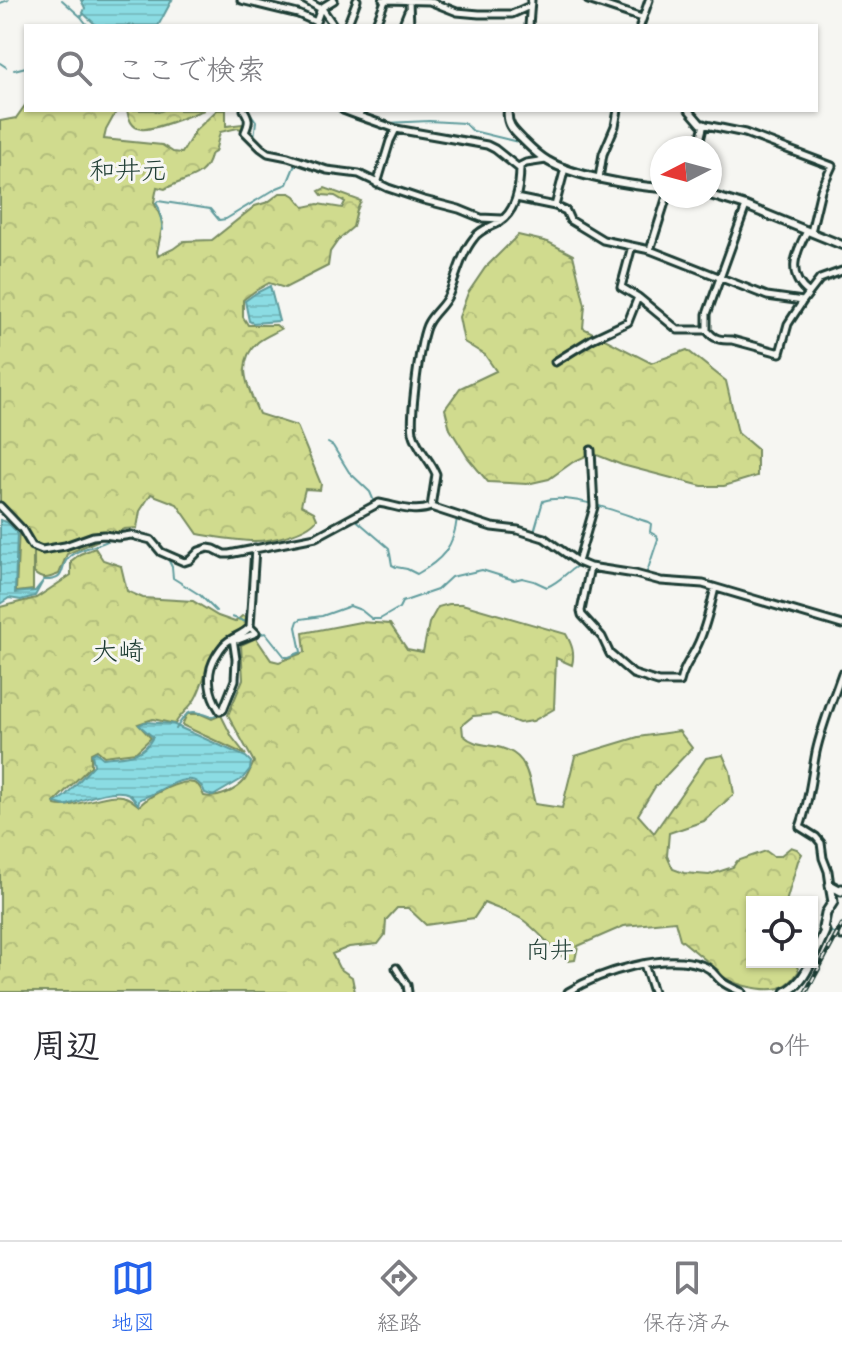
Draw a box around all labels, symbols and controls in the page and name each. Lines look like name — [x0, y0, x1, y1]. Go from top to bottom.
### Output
search box — [24, 24, 818, 112]
icon: search — [52, 46, 96, 90]
text: ここで検索 — [116, 57, 266, 92]
north arrow — [650, 136, 722, 208]
district label: 和井元 — [89, 157, 167, 190]
district label: 大崎 — [92, 639, 144, 671]
map controls — [746, 896, 818, 968]
button: locate — [746, 896, 818, 968]
district label: 向井 — [526, 938, 574, 968]
text: 周辺 — [32, 1031, 100, 1071]
text: 0件 — [769, 1034, 810, 1065]
tab: 地図 — [111, 1256, 155, 1339]
tab: 経路 — [377, 1256, 421, 1339]
tab: 保存済み — [643, 1256, 731, 1339]

